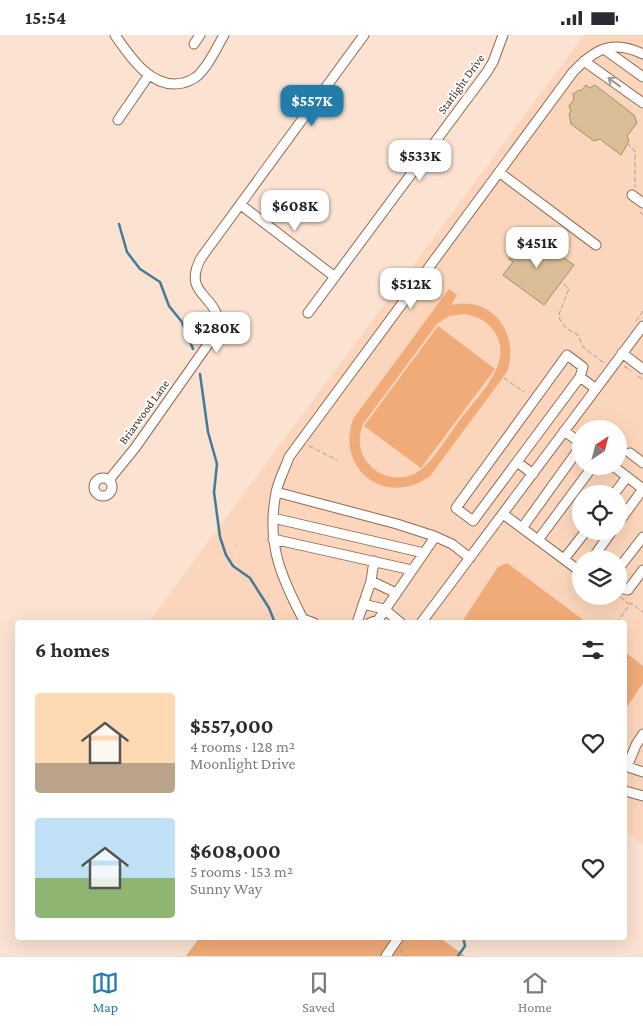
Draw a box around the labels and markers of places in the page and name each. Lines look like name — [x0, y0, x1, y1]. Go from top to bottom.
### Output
pin: $557K — [277, 84, 347, 127]
pin: $533K — [385, 139, 455, 182]
pin: $608K — [260, 189, 330, 232]
pin: $451K — [502, 227, 572, 269]
pin: $512K — [376, 267, 446, 310]
pin: $280K — [182, 311, 252, 354]

